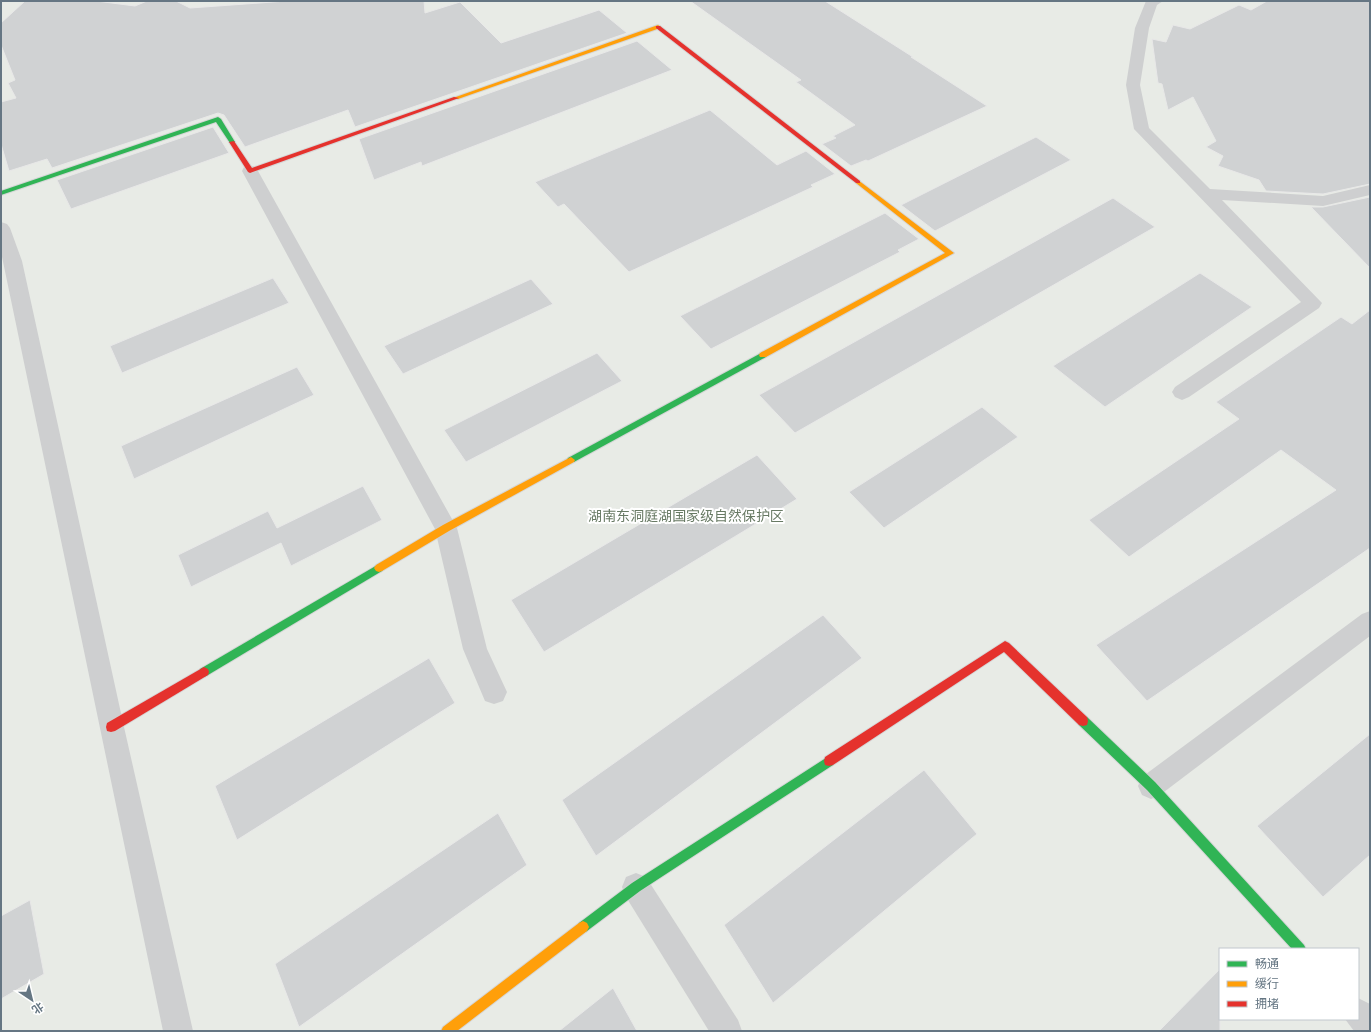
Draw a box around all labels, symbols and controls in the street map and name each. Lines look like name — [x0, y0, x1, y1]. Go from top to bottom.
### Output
park label: 湖南东洞庭湖国家级自然保护区 — [588, 506, 784, 526]
legend — [1219, 948, 1359, 1020]
text: 畅通 — [1255, 955, 1279, 973]
text: 缓行 — [1255, 975, 1279, 993]
north arrow — [12, 980, 52, 1020]
text: 拥堵 — [1255, 995, 1279, 1013]
text: 北 — [29, 998, 47, 1018]

